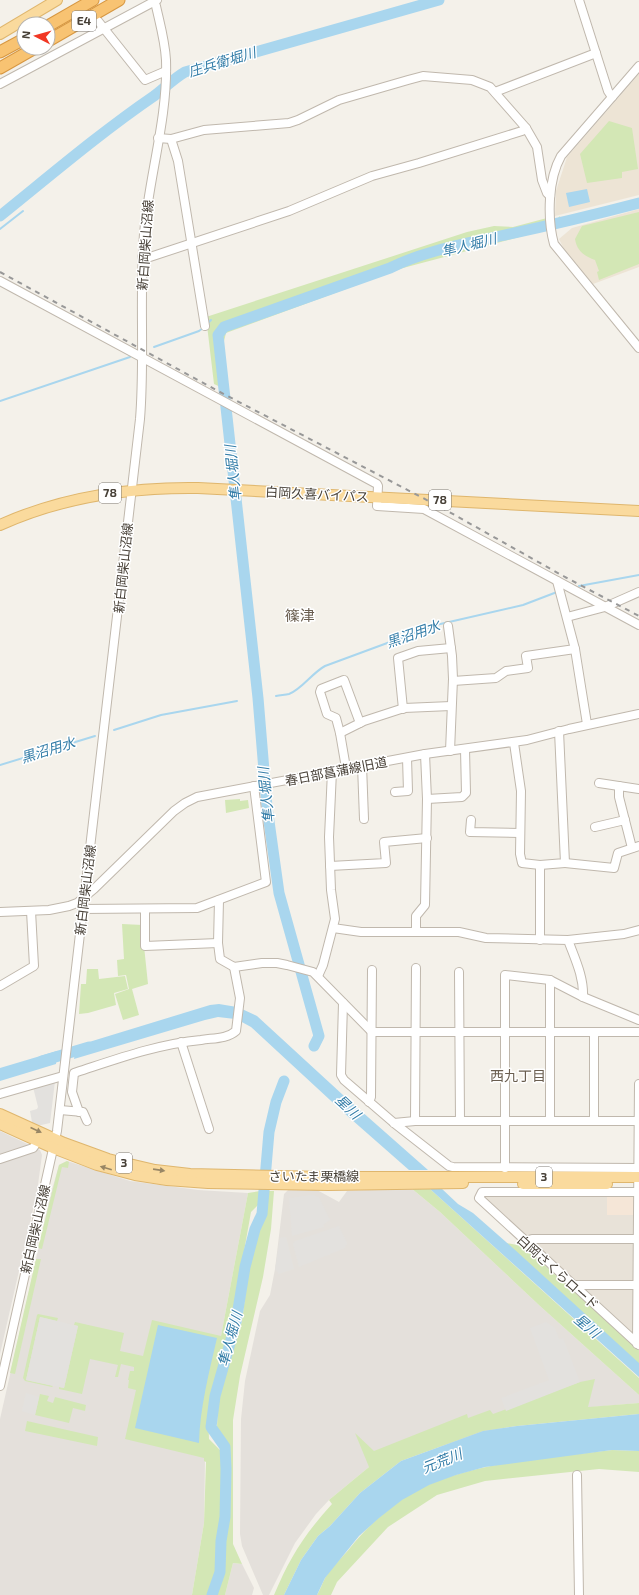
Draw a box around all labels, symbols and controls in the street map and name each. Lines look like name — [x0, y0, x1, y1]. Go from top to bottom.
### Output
road number: E4 — [72, 11, 96, 31]
north arrow — [16, 16, 56, 56]
text: N — [19, 30, 32, 40]
water label: 庄兵衛堀川 — [186, 43, 260, 80]
street label: 新白岡柴山沼線 — [134, 199, 156, 291]
water label: 隼人堀川 — [440, 229, 500, 260]
water label: 隼人堀川 — [221, 442, 244, 502]
road number: 78 — [99, 483, 121, 503]
street label: 白岡久喜バイパス — [265, 483, 369, 505]
road number: 78 — [429, 490, 451, 510]
street label: 新白岡柴山沼線 — [110, 522, 136, 614]
district label: 篠津 — [285, 606, 315, 624]
water label: 黒沼用水 — [384, 616, 444, 651]
water label: 黒沼用水 — [19, 733, 79, 766]
street label: 春日部菖蒲線旧道 — [283, 753, 389, 789]
water label: 隼人堀川 — [254, 764, 277, 824]
street label: 新白岡柴山沼線 — [72, 844, 98, 936]
district label: 西九丁目 — [490, 1067, 546, 1084]
water label: 星川 — [332, 1091, 366, 1124]
one-way arrow — [30, 1127, 41, 1133]
road number: 3 — [116, 1153, 132, 1173]
one-way arrow — [100, 1165, 112, 1171]
one-way arrow — [153, 1167, 165, 1173]
road number: 3 — [536, 1167, 552, 1187]
street label: さいたま栗橋線 — [269, 1168, 359, 1184]
street label: 新白岡柴山沼線 — [17, 1183, 53, 1275]
street label: 白岡さくらロード — [514, 1231, 602, 1313]
water label: 隼人堀川 — [214, 1308, 245, 1368]
water label: 星川 — [571, 1310, 605, 1342]
water label: 元荒川 — [419, 1444, 466, 1476]

